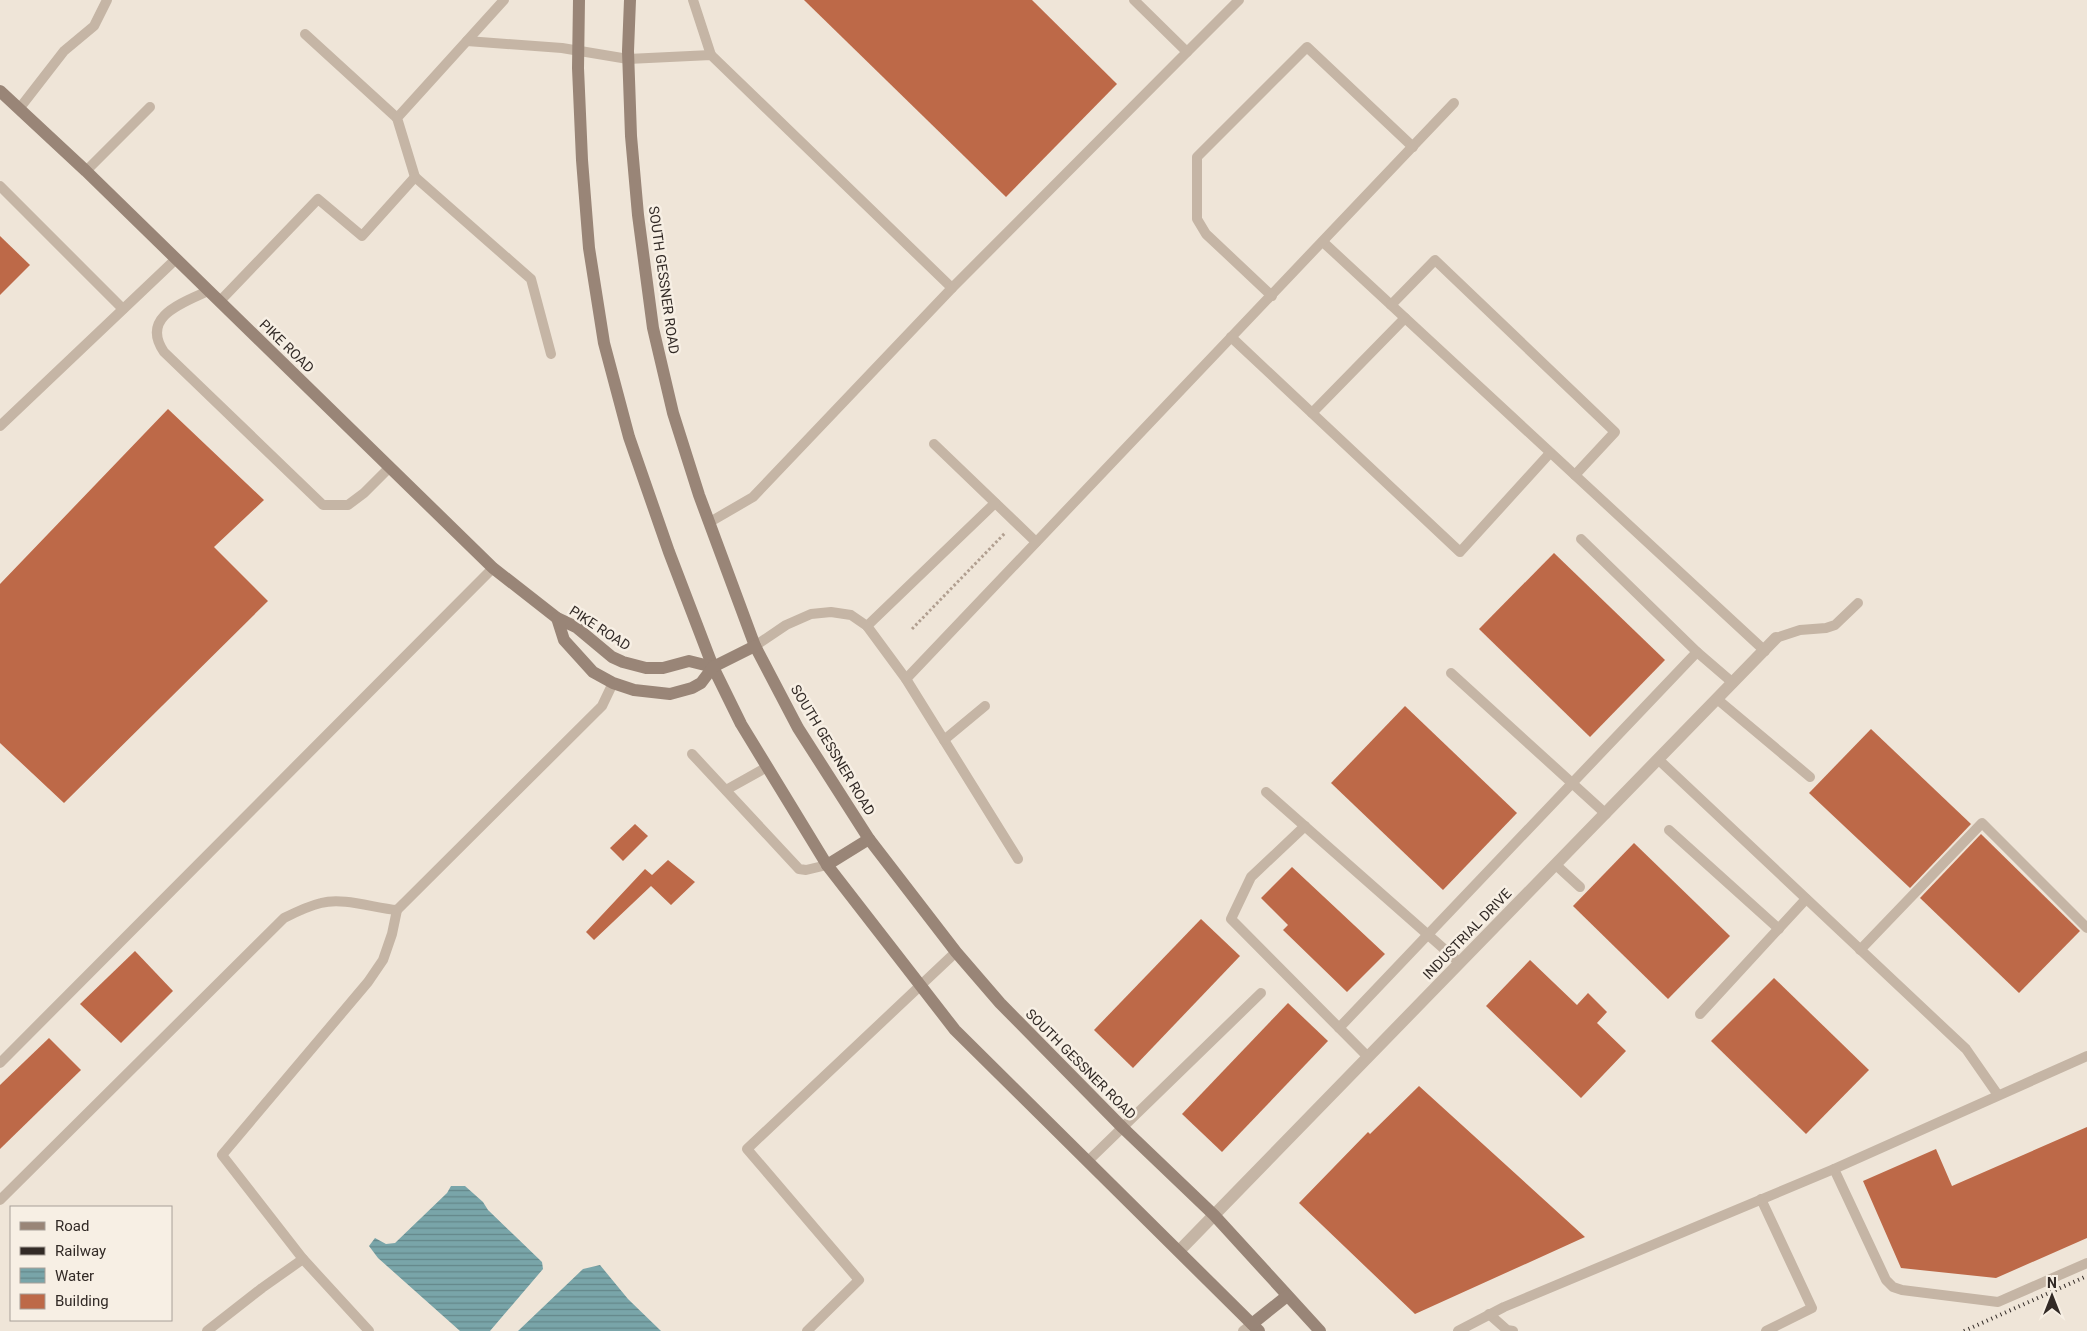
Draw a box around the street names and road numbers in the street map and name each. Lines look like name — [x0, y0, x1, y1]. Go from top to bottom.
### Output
street label: SOUTH GESSNER ROAD — [646, 205, 682, 355]
street label: PIKE ROAD — [257, 316, 317, 376]
street label: PIKE ROAD — [567, 602, 633, 654]
street label: SOUTH GESSNER ROAD — [788, 682, 878, 818]
street label: INDUSTRIAL DRIVE — [1420, 885, 1514, 983]
street label: SOUTH GESSNER ROAD — [1023, 1006, 1139, 1122]

